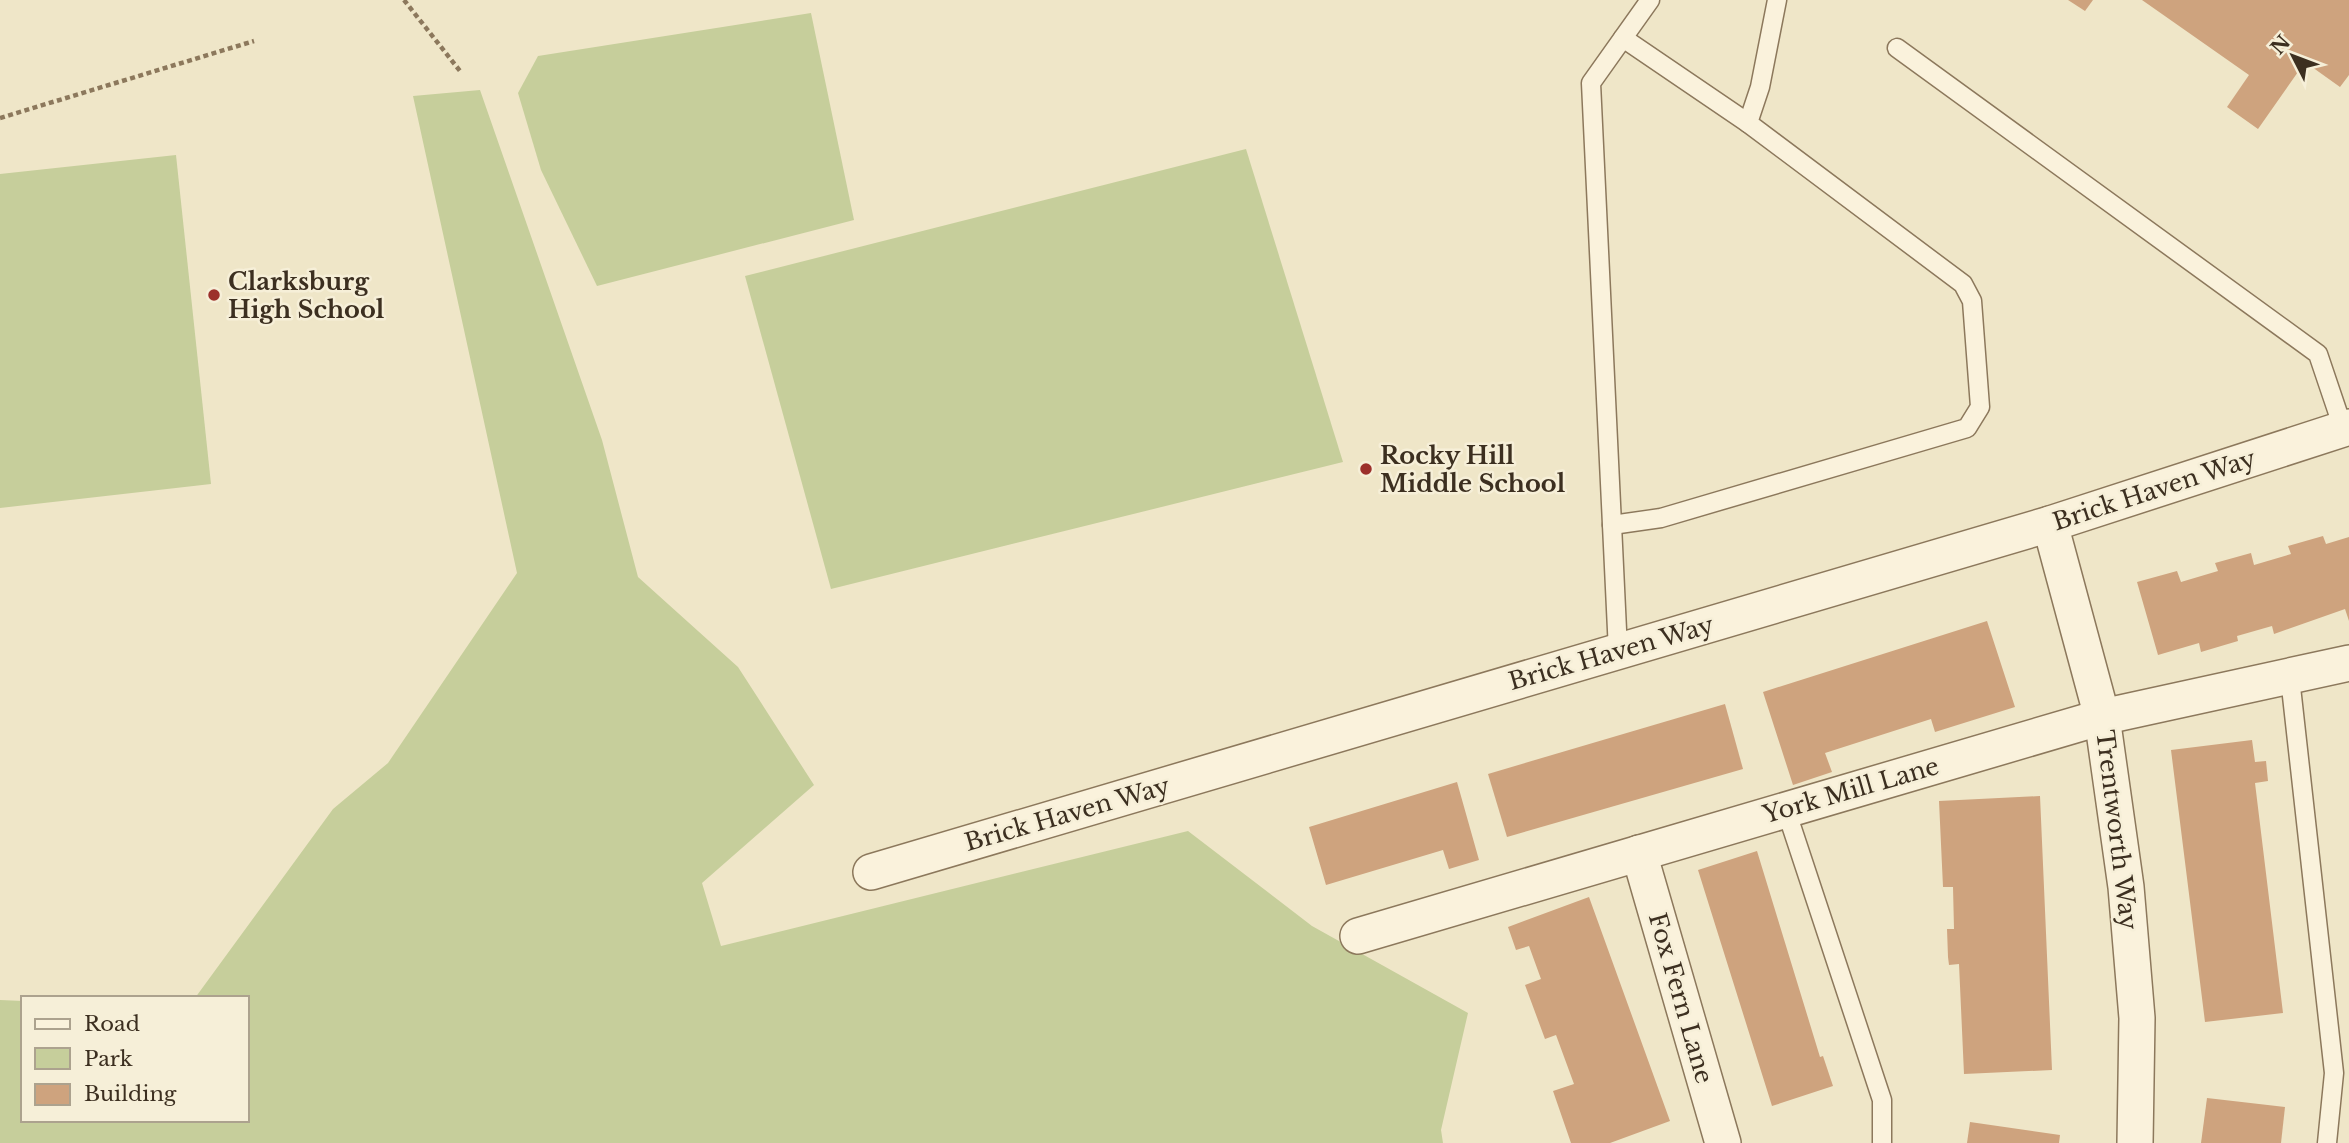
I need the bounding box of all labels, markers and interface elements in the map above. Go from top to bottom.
north arrow [2258,21,2328,91]
text: N [2266,31,2295,59]
place label: Clarksburg High School [228,267,385,324]
marker: Clarksburg High School [206,287,222,303]
place label: Rocky Hill Middle School [1380,441,1566,498]
street label: Brick Haven Way [2049,443,2260,537]
marker: Rocky Hill Middle School [1358,461,1374,477]
street label: Brick Haven Way [1505,610,1717,696]
street label: Trentworth Way [2090,728,2144,932]
street label: York Mill Lane [1759,751,1942,829]
street label: Brick Haven Way [961,771,1173,857]
street label: Fox Fern Lane [1643,909,1719,1087]
legend [21,996,248,1122]
text: Road [84,1011,140,1037]
text: Park [84,1046,133,1072]
text: Building [84,1081,177,1107]

